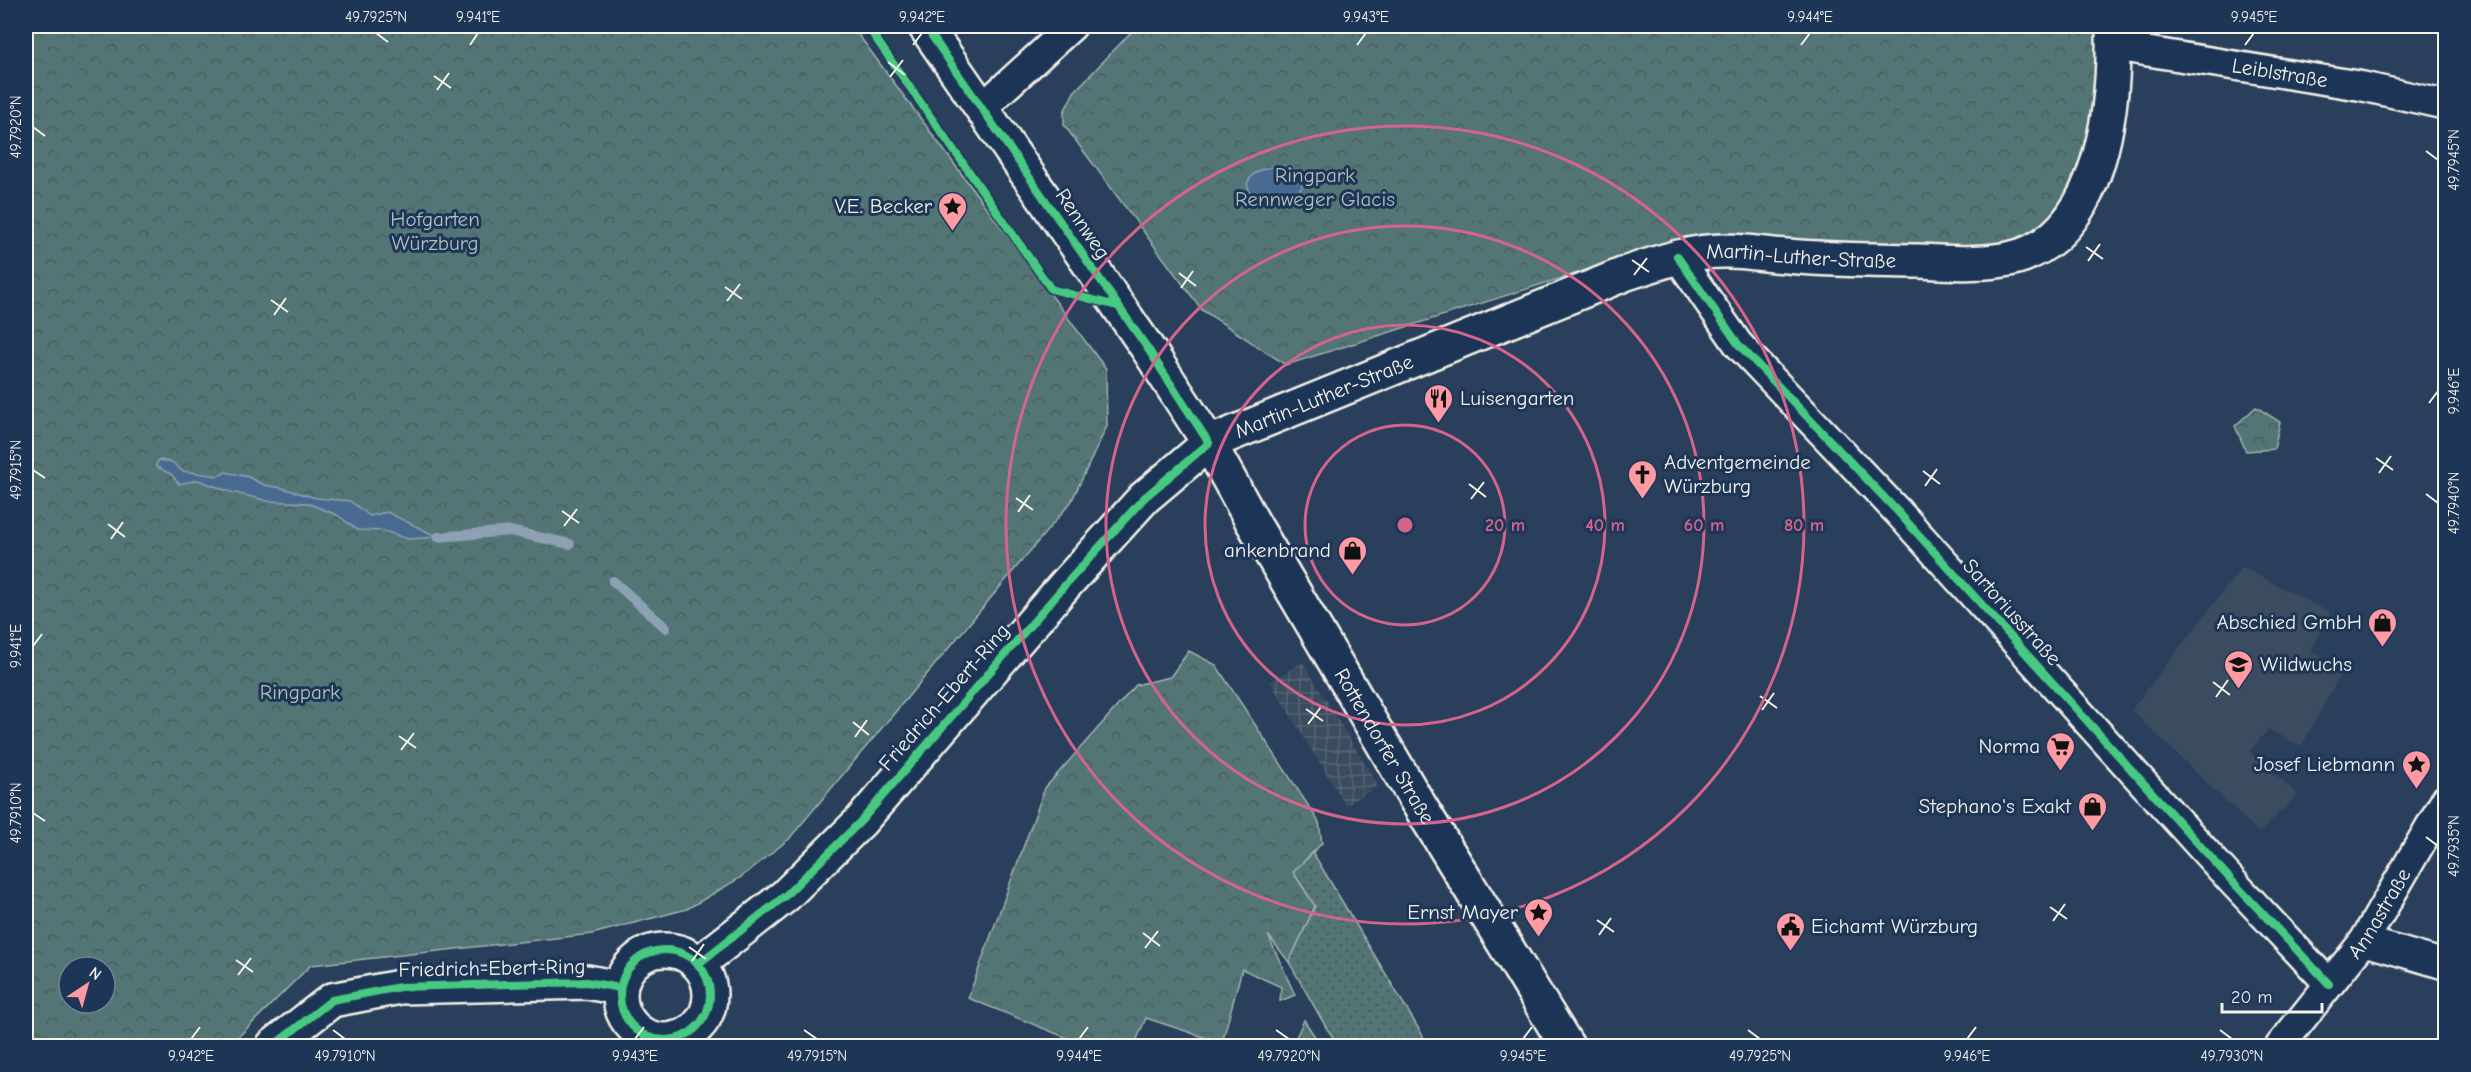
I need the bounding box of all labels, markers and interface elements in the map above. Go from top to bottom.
text: 49.7925°N [345,8,407,26]
text: 9.941°E [456,8,500,26]
text: 9.942°E [899,8,945,26]
text: 9.943°E [1343,8,1389,26]
text: 9.944°E [1787,8,1833,26]
text: 9.945°E [2231,8,2277,26]
street label: Leiblstraße [2230,53,2329,92]
text: 49.7920°N [7,95,25,159]
text: 49.7945°N [2445,129,2463,191]
park label: Ringpark Rennweger Glacis [1235,163,1395,211]
street label: Rennweg [1051,184,1115,264]
place icon: V.E. Becker [937,190,969,232]
place label: V.E. Becker [834,194,933,218]
park label: Hofgarten Würzburg [390,207,480,255]
street label: Martin-Luther-Straße [1705,239,1896,273]
street label: Martin-Luther-Straße [1231,349,1417,443]
text: 9.946°E [2445,368,2463,414]
restaurant icon: Luisengarten [1423,382,1455,424]
place label: Luisengarten [1460,386,1574,410]
text: 49.7915°N [7,440,25,500]
place label: Adventgemeinde Würzburg [1664,450,1811,498]
church icon: Adventgemeinde Würzburg [1627,458,1659,500]
text: 49.7940°N [2445,472,2463,534]
centre of rings [1395,515,1415,535]
text: 20 m [1485,515,1525,536]
text: 40 m [1585,515,1625,536]
text: 60 m [1684,515,1724,536]
text: 80 m [1784,515,1824,536]
shop icon: ankenbrand [1336,534,1368,576]
place label: ankenbrand [1224,538,1331,562]
street label: Sartoriusstraße [1958,554,2066,670]
shop icon: Abschied GmbH [2367,606,2399,648]
place label: Abschied GmbH [2216,610,2362,634]
street label: Friedrich-Ebert-Ring [874,619,1014,775]
text: 9.941°E [7,624,25,668]
school or university icon: Wildwuchs [2223,648,2255,690]
place label: Wildwuchs [2260,652,2352,676]
street label: Rottendorfer Straße [1329,664,1440,828]
park label: Ringpark [260,680,340,704]
supermarket icon: Norma [2045,730,2077,772]
place label: Norma [1979,734,2040,758]
place icon: Josef Liebmann [2400,748,2432,790]
place label: Josef Liebmann [2254,752,2395,776]
text: 49.7910°N [7,782,25,844]
shop icon: Stephano's Exakt [2076,790,2108,832]
place label: Stephano's Exakt [1918,794,2072,818]
text: 49.7935°N [2445,815,2463,877]
street label: Annastraße [2343,864,2416,963]
place icon: Ernst Mayer [1523,896,1555,938]
place label: Ernst Mayer [1407,900,1519,924]
public building icon: Eichamt Würzburg [1774,910,1806,952]
place label: Eichamt Würzburg [1811,914,1978,938]
street label: Friedrich-Ebert-Ring [398,954,586,982]
north arrow [57,955,117,1015]
text: N [86,963,105,984]
scale bar [2222,976,2322,1014]
text: 20 m [2231,987,2272,1008]
text: 9.942°E [168,1047,214,1065]
text: 49.7910°N [314,1047,376,1065]
text: 9.943°E [612,1047,658,1065]
text: 49.7915°N [787,1047,847,1065]
text: 9.944°E [1056,1047,1102,1065]
text: 49.7920°N [1257,1047,1321,1065]
text: 9.945°E [1500,1047,1546,1065]
text: 49.7925°N [1729,1047,1791,1065]
text: 9.946°E [1944,1047,1990,1065]
text: 49.7930°N [2201,1047,2263,1065]

